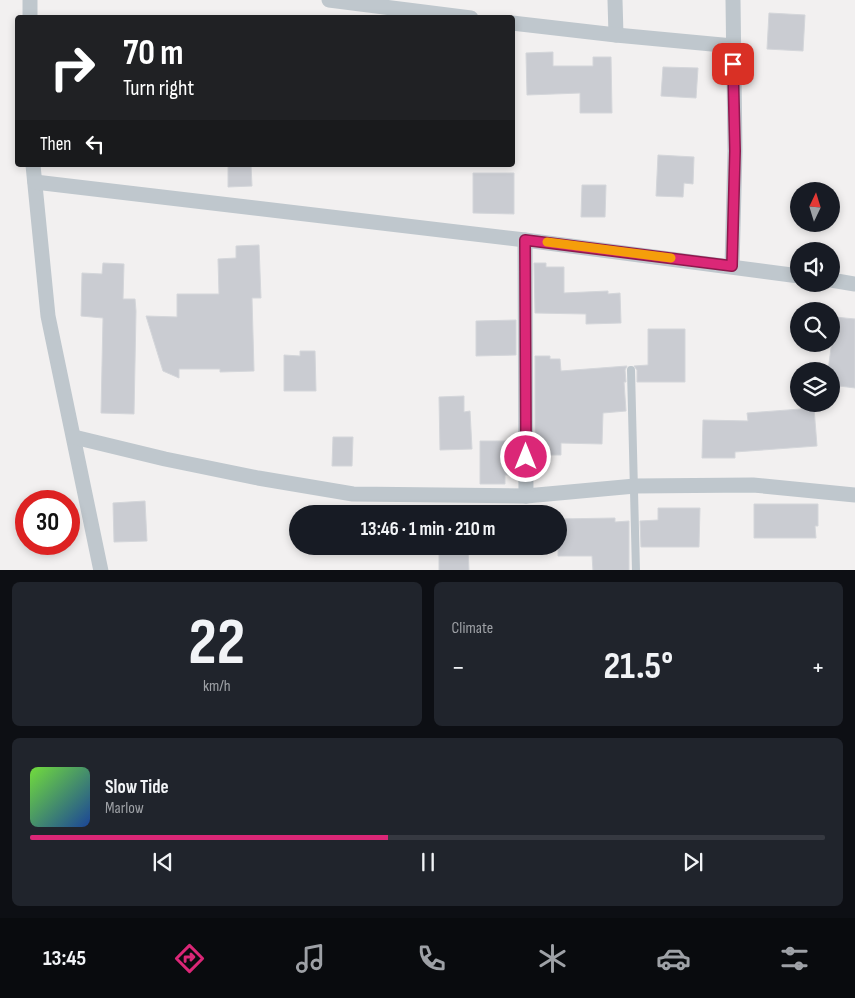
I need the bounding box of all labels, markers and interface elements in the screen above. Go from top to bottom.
text: 70 m [123,32,183,75]
icon: right [40,35,105,100]
pin [712,43,754,85]
icon: arrive [719,50,747,78]
text: Turn right [123,75,194,102]
icon: left [81,130,109,158]
text: Then [40,133,71,156]
north arrow [790,182,840,232]
map controls [790,182,840,412]
button: sound [790,242,840,292]
button: search [790,302,840,352]
button: layers [790,362,840,412]
position arrow [499,430,551,482]
speed limit sign: 30 [15,490,80,555]
text: 13:46 · 1 min · 210 m [361,518,495,541]
text: 22 [188,605,245,683]
text: Climate [452,619,493,638]
text: 21.5° [603,644,673,689]
text: − [452,651,465,684]
text: + [811,651,825,684]
text: km/h [203,677,231,696]
text: Slow Tide [105,776,169,799]
text: Marlow [105,799,144,818]
icon: previous [149,848,177,876]
icon: pause [414,848,442,876]
icon: next [679,848,707,876]
icon: directions [172,941,207,976]
icon: music [293,941,328,976]
icon: phone [414,941,449,976]
icon: climate [535,941,570,976]
icon: car [656,941,691,976]
icon: filters [777,941,812,976]
text: 13:45 [43,945,86,972]

